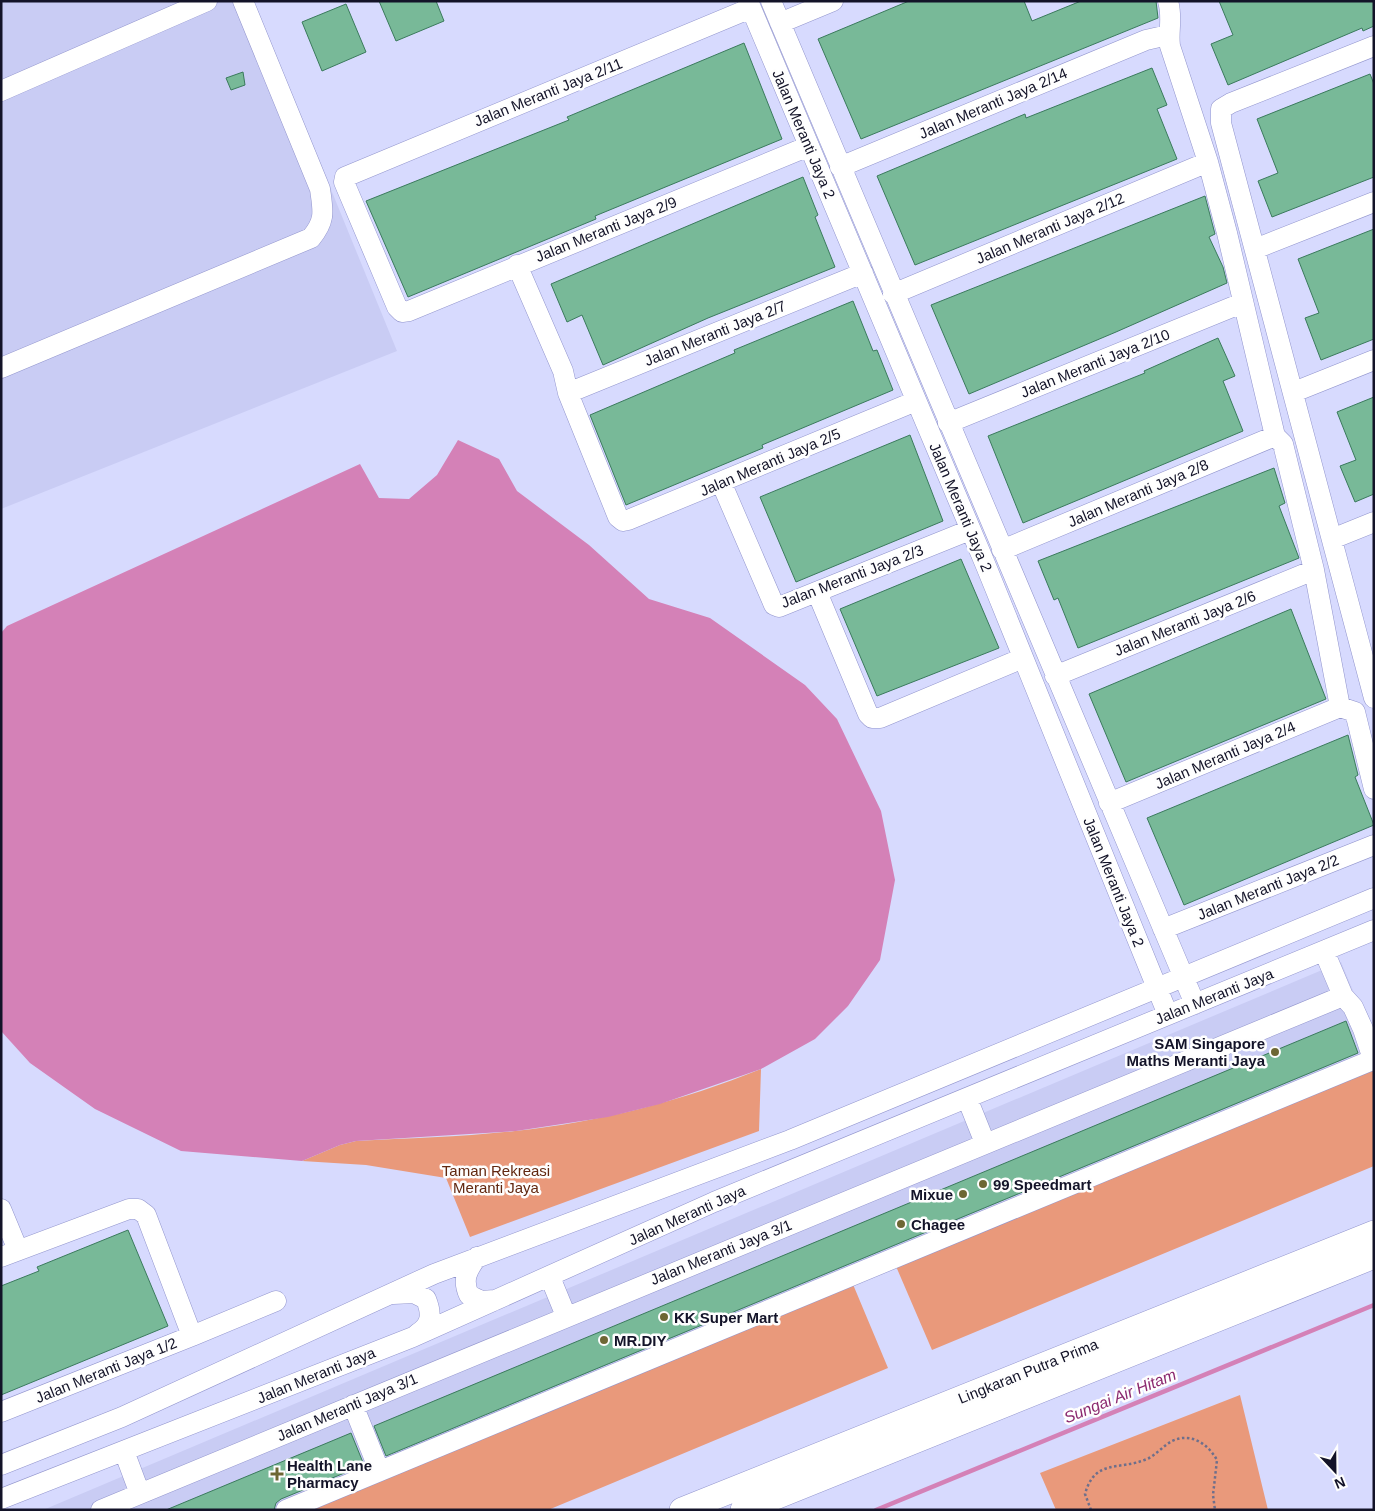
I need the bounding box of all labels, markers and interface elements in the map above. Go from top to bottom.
street label: Jalan Meranti Jaya 2/11 [471,54,625,130]
street label: Jalan Meranti Jaya 2/14 [916,64,1070,142]
street label: Jalan Meranti Jaya 2 [769,67,839,201]
street label: Jalan Meranti Jaya 2/12 [973,189,1127,267]
street label: Jalan Meranti Jaya 2/9 [533,193,679,265]
street label: Jalan Meranti Jaya 2/7 [642,297,788,369]
street label: Jalan Meranti Jaya 2/10 [1018,325,1172,401]
street label: Jalan Meranti Jaya 2/5 [697,425,843,499]
street label: Jalan Meranti Jaya 2 [926,440,996,574]
street label: Jalan Meranti Jaya 2/8 [1065,456,1211,530]
street label: Jalan Meranti Jaya 2/3 [779,541,925,611]
street label: Jalan Meranti Jaya 2/6 [1112,587,1258,659]
street label: Jalan Meranti Jaya 2/4 [1152,718,1298,792]
street label: Jalan Meranti Jaya 2 [1080,815,1148,949]
street label: Jalan Meranti Jaya 2/2 [1195,851,1341,923]
street label: Jalan Meranti Jaya [1152,964,1276,1027]
place label: SAM Singapore Maths Meranti Jaya [1127,1035,1266,1069]
marker: SAM Singapore Maths Meranti Jaya [1269,1046,1281,1058]
park label: Taman Rekreasi Meranti Jaya [442,1162,550,1196]
place label: 99 Speedmart [993,1176,1091,1193]
marker: 99 Speedmart [977,1178,989,1190]
street label: Jalan Meranti Jaya [626,1181,749,1248]
place label: Mixue [910,1186,953,1203]
marker: Mixue [957,1188,969,1200]
street label: Jalan Meranti Jaya 3/1 [648,1216,794,1288]
place label: Chagee [911,1216,965,1233]
marker: Chagee [895,1218,907,1230]
place label: KK Super Mart [674,1309,778,1326]
marker: KK Super Mart [658,1311,670,1323]
place label: MR.DIY [614,1332,667,1349]
street label: Jalan Meranti Jaya 1/2 [33,1334,179,1406]
marker: MR.DIY [598,1334,610,1346]
street label: Lingkaran Putra Prima [956,1335,1101,1407]
street label: Jalan Meranti Jaya [254,1343,378,1406]
water label: Sungai Air Hitam [1061,1366,1179,1426]
street label: Jalan Meranti Jaya 3/1 [274,1370,420,1444]
north arrow [1310,1446,1360,1496]
place label: Health Lane Pharmacy [287,1457,372,1491]
marker: Health Lane Pharmacy [271,1468,283,1480]
text: N [1332,1474,1348,1492]

